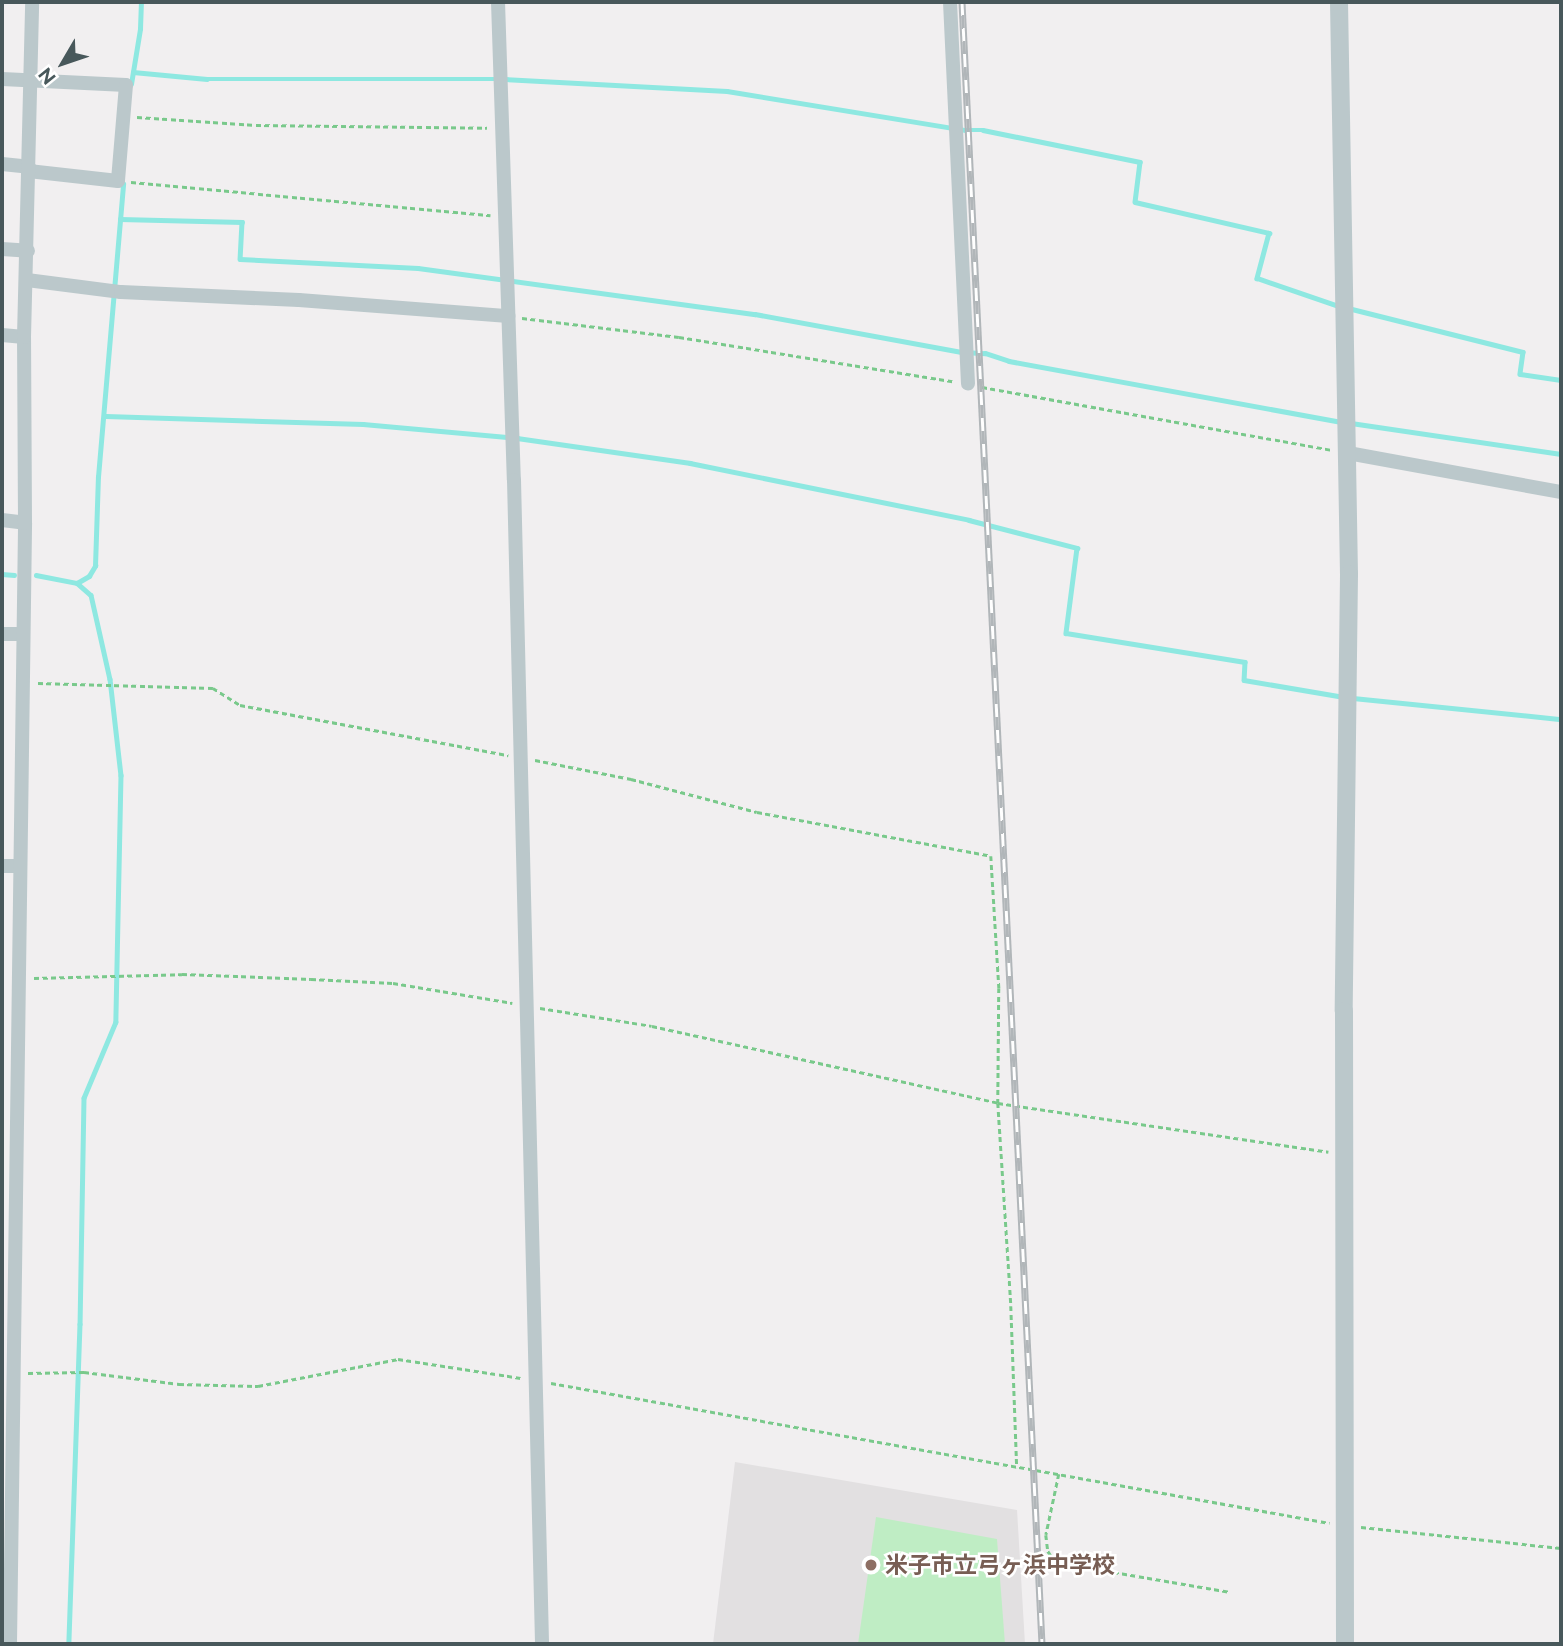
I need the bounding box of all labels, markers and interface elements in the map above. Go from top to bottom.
north arrow [28,28,98,98]
text: N [34,64,60,89]
place label: 米子市立弓ヶ浜中学校 [885,1551,1115,1579]
marker: 米子市立弓ヶ浜中学校 [863,1557,879,1573]

